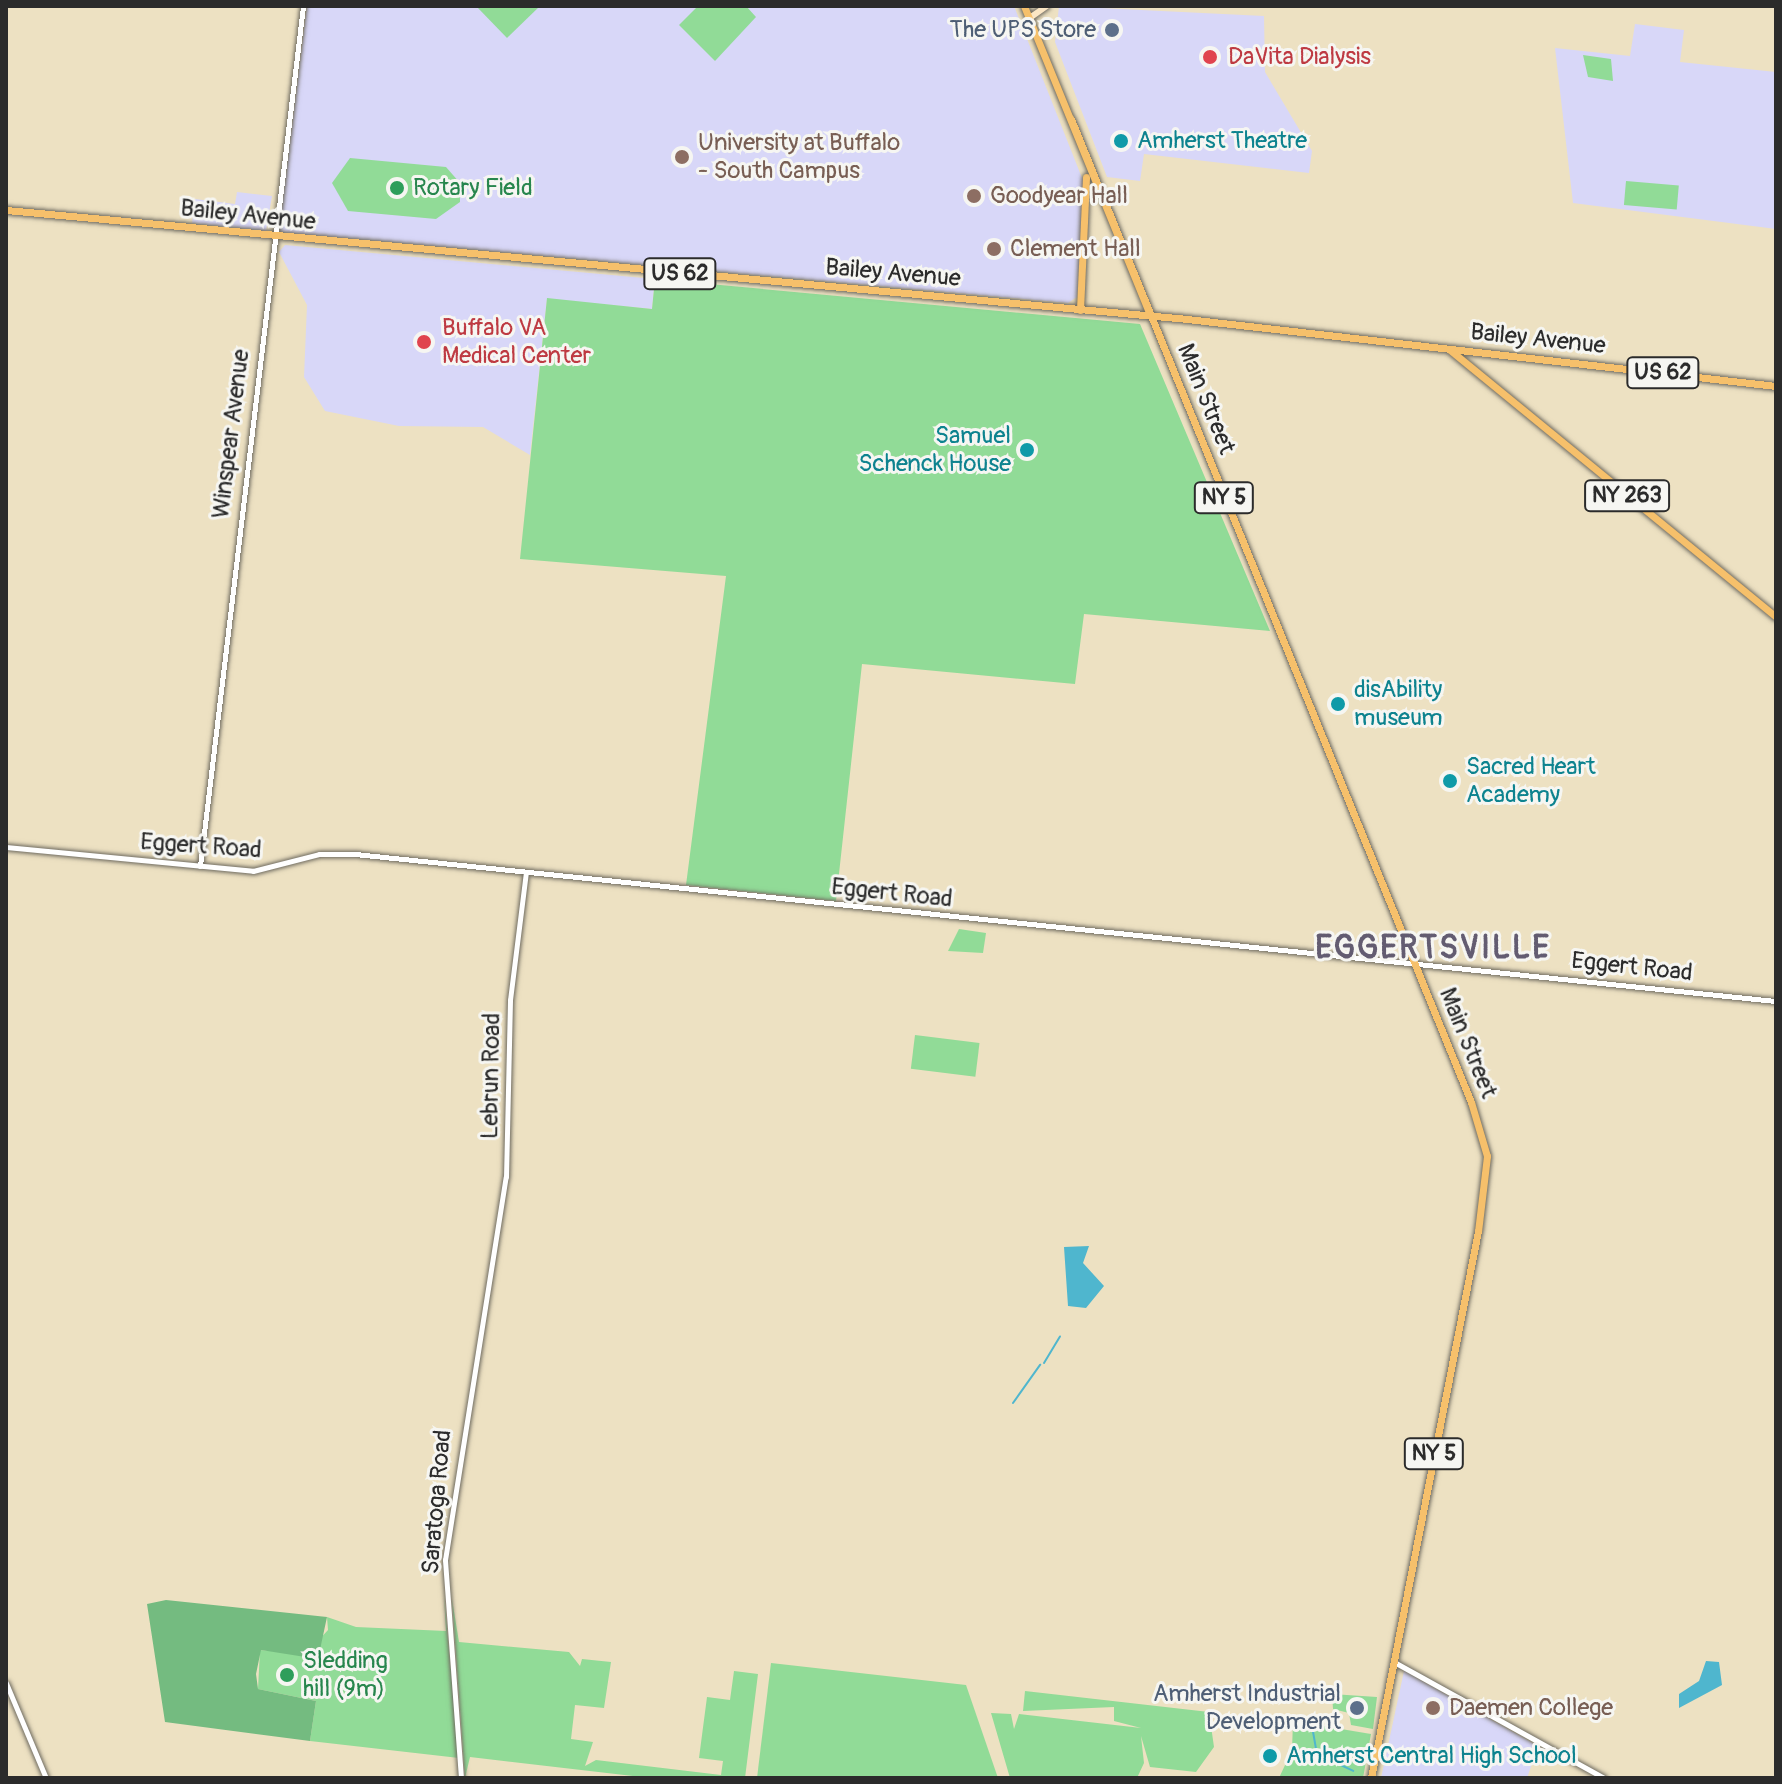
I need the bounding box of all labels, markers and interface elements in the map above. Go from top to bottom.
place label: The UPS Store [950,16,1096,44]
marker: The UPS Store [1103,21,1121,39]
place label: DaVita Dialysis [1228,43,1371,71]
marker: DaVita Dialysis [1199,46,1221,68]
place label: Amherst Theatre [1137,127,1307,155]
place label: University at Buffalo - South Campus [698,129,900,185]
marker: Amherst Theatre [1112,132,1130,150]
marker: University at Buffalo - South Campus [673,148,691,166]
place label: Rotary Field [413,174,533,202]
marker: Rotary Field [388,179,406,197]
place label: Goodyear Hall [990,182,1128,210]
marker: Goodyear Hall [965,187,983,205]
street label: Bailey Avenue [179,194,317,236]
place label: Clement Hall [1010,235,1141,263]
marker: Clement Hall [985,240,1003,258]
street label: Bailey Avenue [824,253,962,293]
road number: US 62 [642,256,718,292]
place label: Buffalo VA Medical Center [442,314,591,370]
street label: Bailey Avenue [1469,318,1607,360]
marker: Buffalo VA Medical Center [413,331,435,353]
street label: Main Street [1171,340,1241,458]
street label: Winspear Avenue [206,348,256,520]
road number: US 62 [1625,355,1701,391]
place label: Samuel Schenck House [859,422,1011,478]
marker: Samuel Schenck House [1018,441,1036,459]
road number: NY 263 [1583,478,1671,514]
road number: NY 5 [1192,480,1256,516]
place label: disAbility museum [1354,676,1443,732]
marker: disAbility museum [1329,695,1347,713]
place label: Sacred Heart Academy [1466,753,1596,809]
marker: Sacred Heart Academy [1441,772,1459,790]
street label: Eggert Road [139,827,263,865]
street label: Eggert Road [830,872,954,914]
district label: EGGERTSVILLE [1315,929,1551,967]
street label: Eggert Road [1570,946,1694,988]
street label: Main Street [1433,984,1503,1102]
street label: Lebrun Road [476,1013,506,1139]
street label: Saratoga Road [416,1429,458,1575]
road number: NY 5 [1402,1436,1466,1472]
place label: Sledding hill (9m) [303,1647,388,1703]
marker: Sledding hill (9m) [278,1666,296,1684]
place label: Amherst Industrial Development [1153,1680,1341,1736]
place label: Daemen College [1449,1694,1613,1722]
marker: Amherst Industrial Development [1348,1699,1366,1717]
marker: Daemen College [1424,1699,1442,1717]
place label: Amherst Central High School [1286,1742,1577,1770]
marker: Amherst Central High School [1261,1747,1279,1765]

